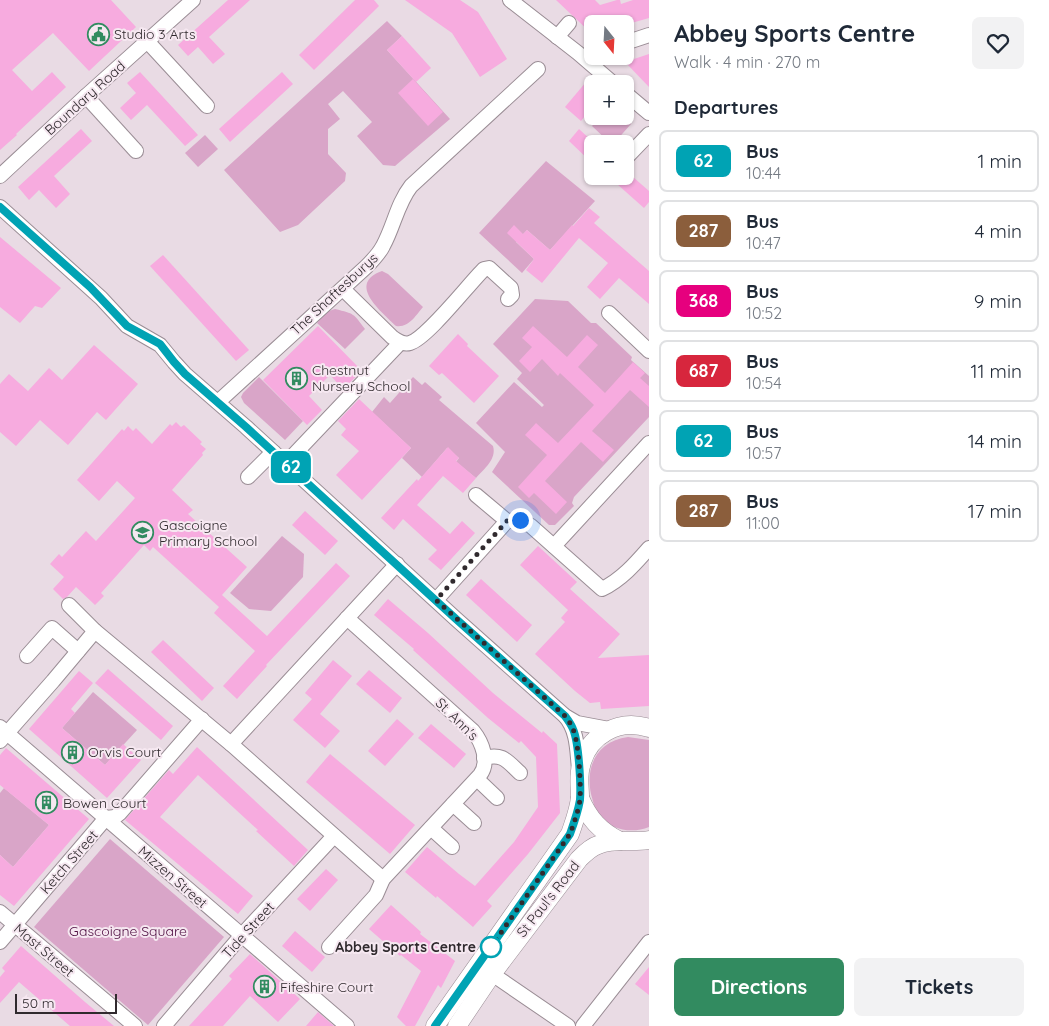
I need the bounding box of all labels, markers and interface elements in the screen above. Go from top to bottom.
north arrow [584,15,634,65]
map controls [584,15,634,185]
button: heart [972,17,1024,69]
text: Abbey Sports Centre [674,18,915,48]
public building icon: Studio 3 Arts [86,22,110,46]
place label: Studio 3 Arts [114,25,196,43]
text: Walk · 4 min · 270 m [674,52,820,72]
street label: Boundary Road [41,57,129,139]
button: + [584,75,634,125]
text: Departures [674,95,778,119]
button: − [584,135,634,185]
text: Bus [746,139,779,163]
text: 62 [693,149,714,172]
text: 1 min [977,149,1022,173]
text: 10:44 [746,163,781,183]
text: Bus [746,209,779,233]
text: 287 [689,219,719,242]
text: 4 min [974,219,1022,243]
text: 10:47 [746,233,781,253]
street label: The Shaftesburys [287,249,381,339]
text: Bus [746,279,779,303]
text: 368 [689,289,718,312]
text: 9 min [974,289,1022,313]
text: 10:52 [746,303,782,323]
text: Bus [746,349,779,373]
text: 687 [689,359,718,382]
text: 11 min [970,359,1022,383]
place label: Chestnut Nursery School [312,361,410,395]
building icon: Chestnut Nursery School [284,366,308,390]
text: 10:54 [746,373,782,393]
text: Bus [746,419,779,443]
text: 62 [693,429,714,452]
text: 14 min [968,429,1022,453]
text: 10:57 [746,443,781,463]
line badge: 62 [268,451,314,483]
text: 62 [281,455,301,478]
text: Bus [746,489,779,513]
text: 287 [689,499,719,522]
text: 17 min [968,499,1022,523]
your location [508,508,533,533]
text: 11:00 [746,513,780,533]
place label: Gascoigne Primary School [159,516,257,550]
school or university icon: Gascoigne Primary School [131,521,155,545]
street label: St. Ann's [432,694,482,744]
building icon: Orvis Court [60,740,84,764]
place label: Orvis Court [88,743,162,761]
building icon: Bowen Court [35,791,59,815]
place label: Bowen Court [63,794,147,812]
street label: Ketch Street [36,826,102,898]
street label: Mizzen Street [135,842,212,912]
street label: St Paul's Road [513,857,583,941]
street label: Tide Street [218,898,278,962]
street label: Mast Street [10,919,78,981]
park label: Gascoigne Square [69,922,187,940]
marker: Abbey Sports Centre [480,936,502,958]
place label: Abbey Sports Centre [335,938,476,956]
button: Directions [674,958,844,1016]
button: Tickets [854,958,1024,1016]
building icon: Fifeshire Court [252,975,276,999]
place label: Fifeshire Court [280,978,374,996]
scale bar [15,991,118,1014]
text: 50 m [22,994,55,1012]

